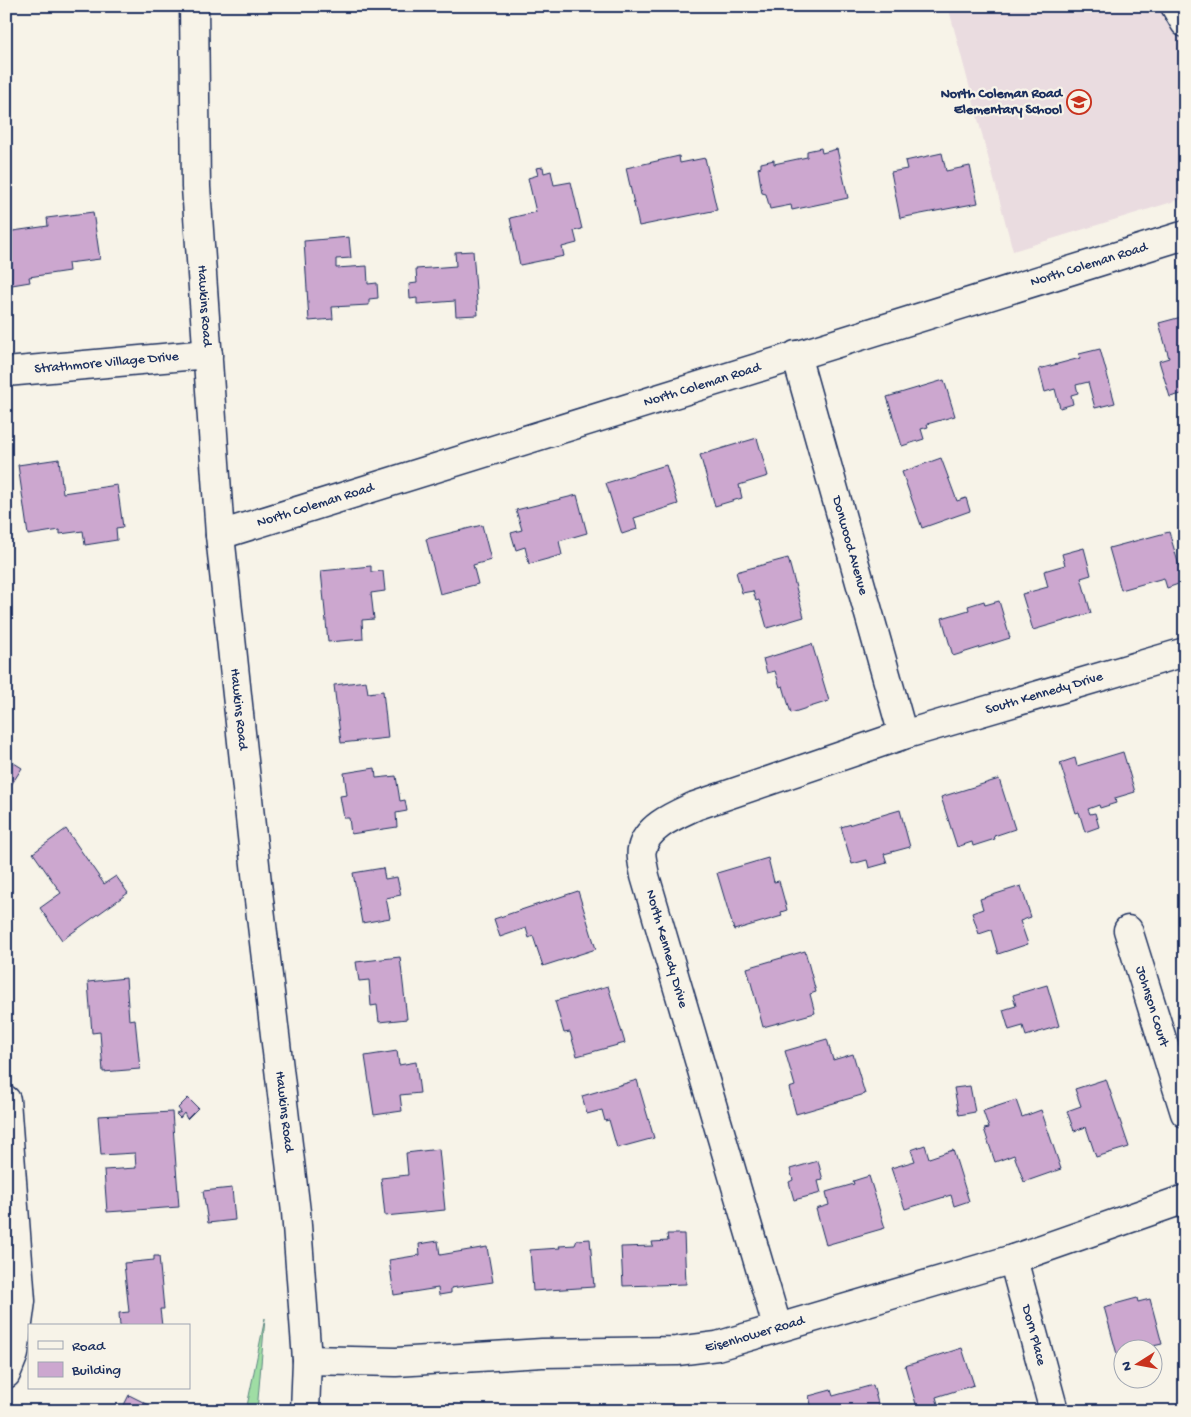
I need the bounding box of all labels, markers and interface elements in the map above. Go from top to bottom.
place label: North Coleman Road Elementary School [941,86,1064,119]
school or university icon: North Coleman Road Elementary School [1066,89,1092,115]
street label: North Coleman Road [1028,238,1151,291]
street label: Hawkins Road [193,264,216,349]
street label: Strathmore Village Drive [34,348,180,378]
street label: North Coleman Road [642,358,764,411]
street label: North Coleman Road [255,479,378,531]
street label: Donwood Avenue [827,493,872,598]
street label: Hawkins Road [226,668,251,752]
street label: South Kennedy Drive [984,668,1106,719]
street label: North Kennedy Drive [641,888,691,1011]
street label: Johnson Court [1131,964,1173,1050]
street label: Hawkins Road [271,1070,298,1155]
street label: Dorn Place [1017,1302,1050,1368]
street label: Eisenhower Road [704,1312,808,1356]
legend [28,1324,190,1390]
text: Road [72,1338,106,1356]
north arrow [1114,1340,1164,1390]
text: N [1118,1360,1137,1372]
text: Building [71,1362,121,1380]

